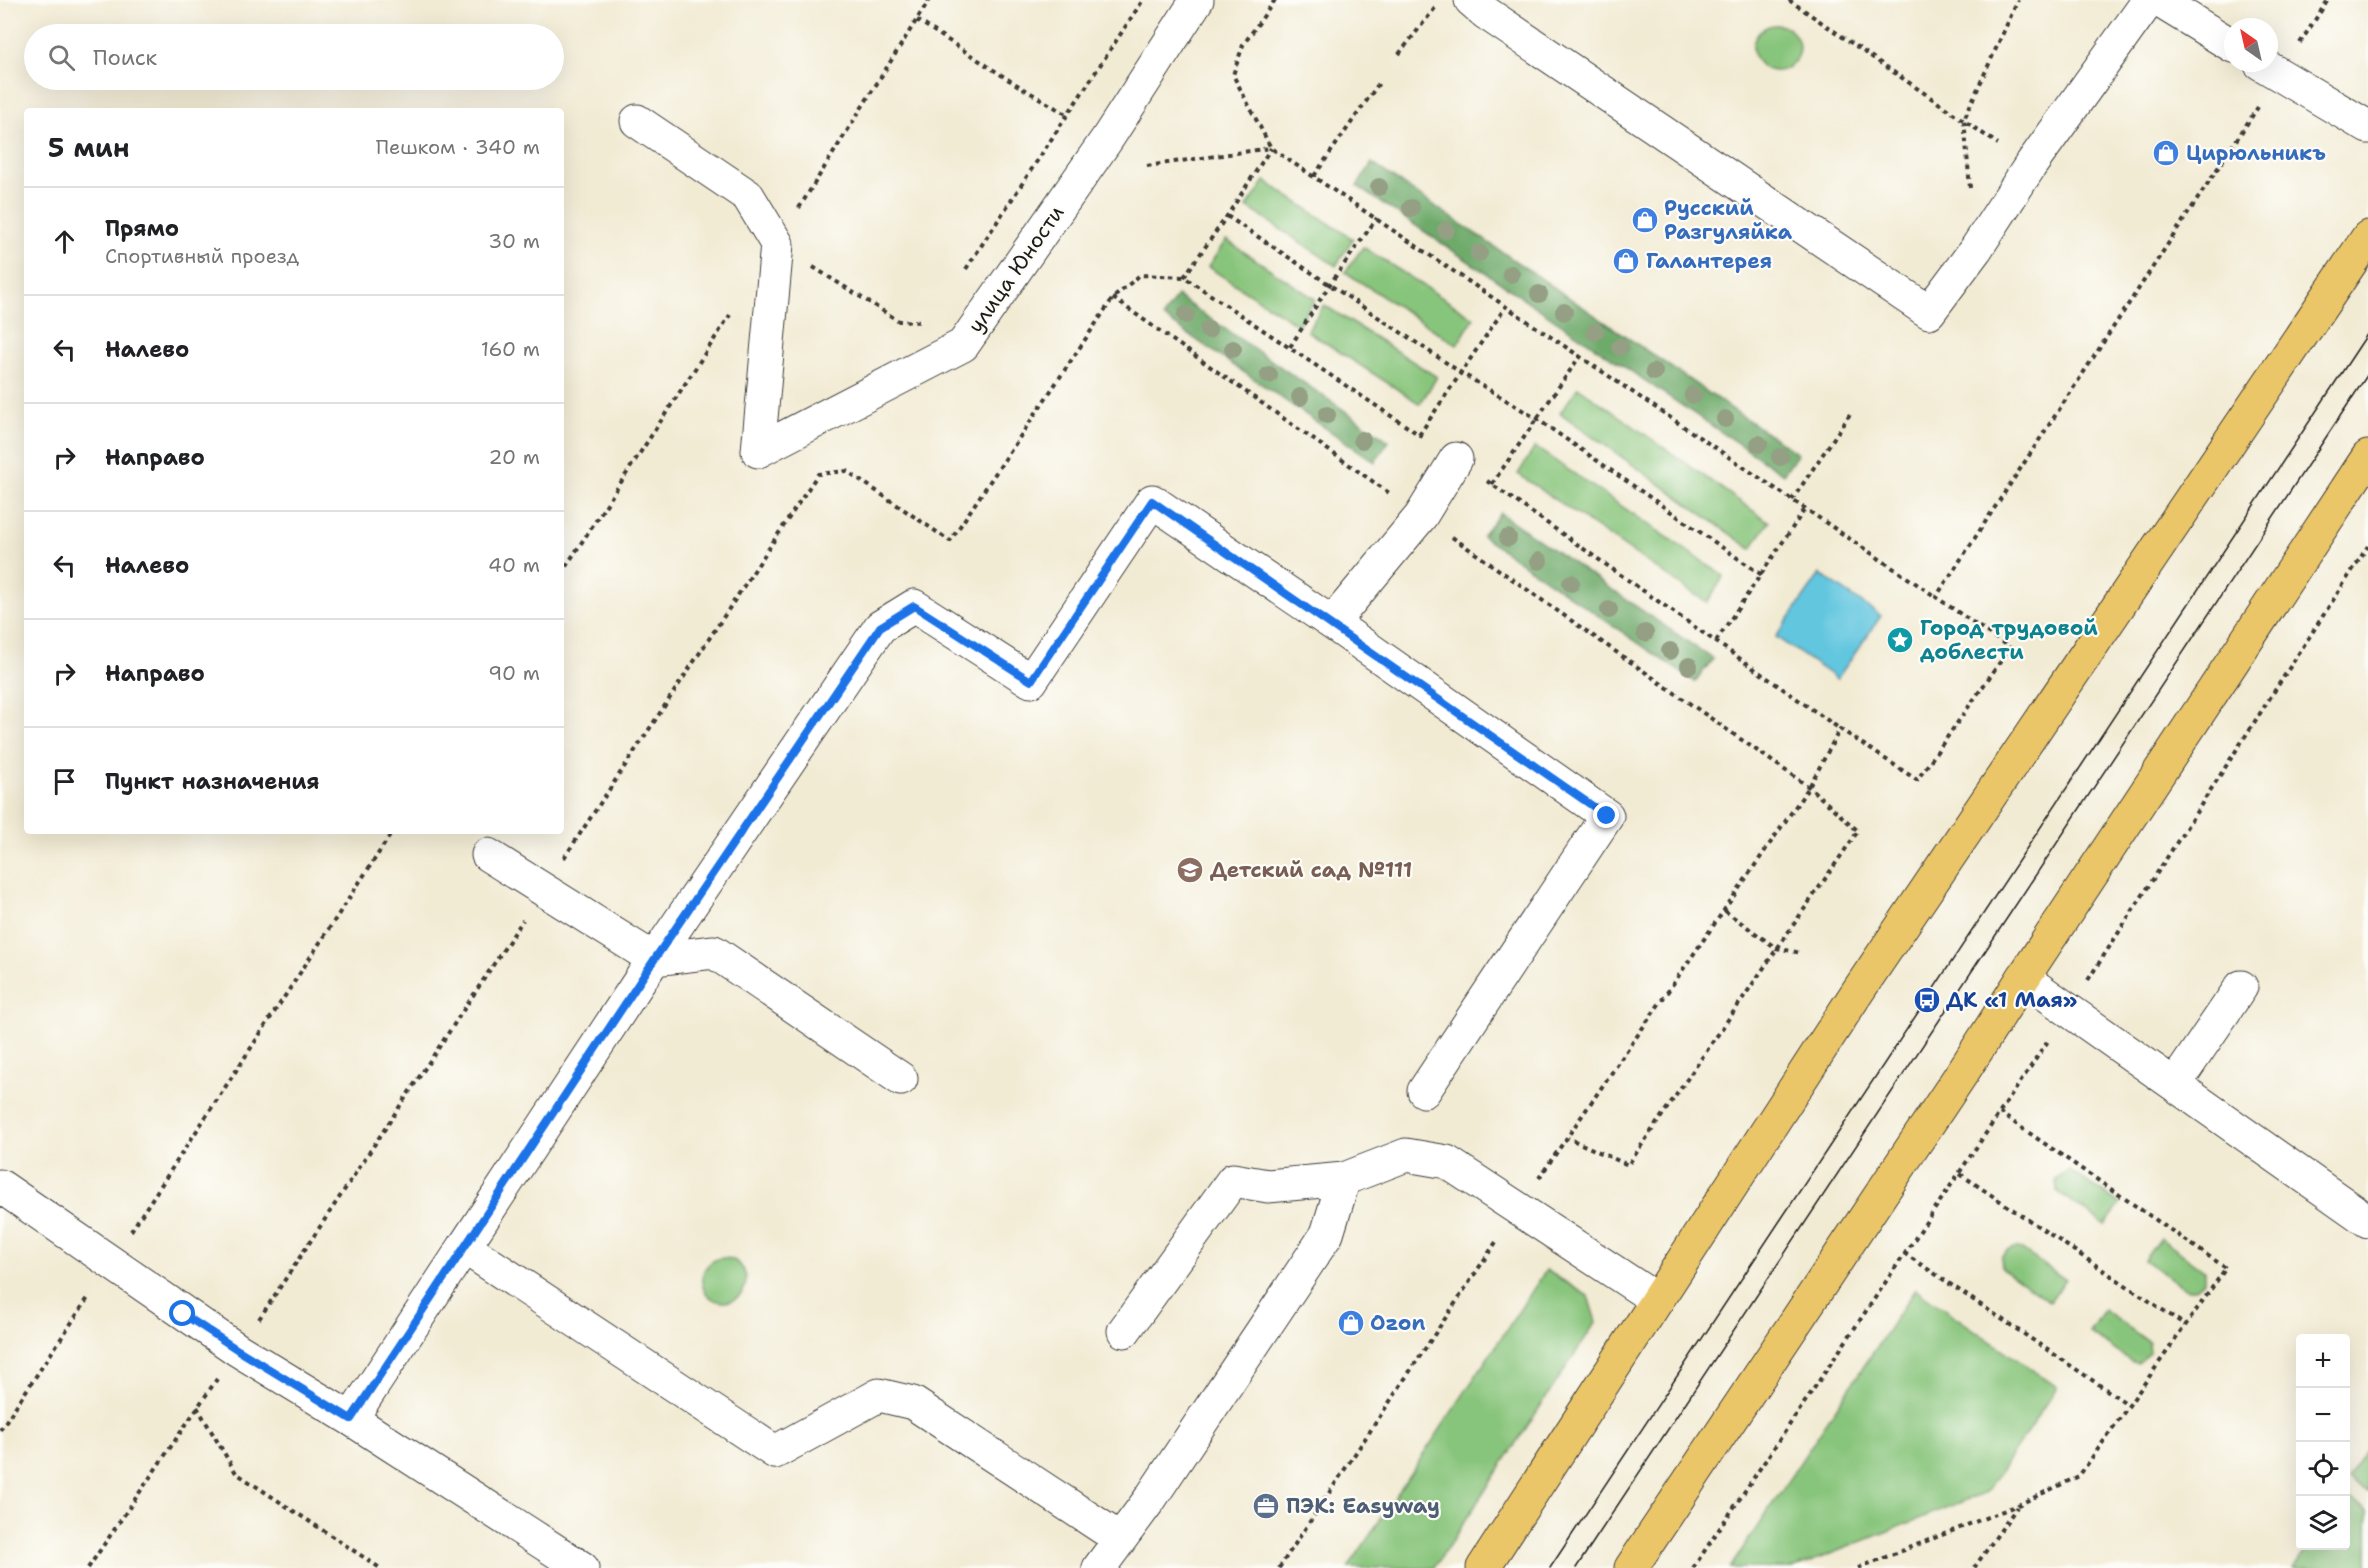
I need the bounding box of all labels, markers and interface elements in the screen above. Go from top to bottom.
north arrow [2224,18,2278,72]
search box [24,24,564,90]
icon: search [45,41,78,74]
text: Поиск [93,43,157,72]
text: 5 мин [48,130,129,165]
text: Пешком · 340 m [376,134,540,160]
shop icon: Цирюльникъ [2151,138,2181,168]
place label: Цирюльникъ [2186,139,2326,167]
place label: Русский Разгуляйка [1664,194,1793,246]
street label: улица Юности [962,199,1071,338]
shop icon: Русский Разгуляйка [1630,205,1660,235]
text: Прямо [105,214,179,243]
icon: ahead [48,225,81,258]
text: 30 m [488,228,540,254]
text: Спортивный проезд [105,243,299,269]
shop icon: Галантерея [1611,246,1641,276]
place label: Галантерея [1646,247,1772,275]
icon: left [48,333,81,366]
text: Налево [105,335,189,364]
text: 160 m [481,336,540,362]
icon: right [48,441,81,474]
text: Направо [105,443,205,472]
text: 20 m [489,444,540,470]
icon: left [48,549,81,582]
text: Налево [105,551,189,580]
text: 40 m [488,552,540,578]
place label: Город трудовой доблести [1920,614,2098,666]
place icon: Город трудовой доблести [1885,625,1915,655]
icon: right [48,657,81,690]
text: Направо [105,659,205,688]
text: 90 m [488,660,540,686]
icon: arrive [48,765,81,798]
text: Пункт назначения [105,767,319,796]
route end [1593,802,1619,828]
school or university icon: Детский сад №111 [1175,855,1205,885]
place label: Детский сад №111 [1210,856,1412,884]
bus stop icon: ДК «1 Мая» [1912,985,1942,1015]
place label: ДК «1 Мая» [1946,986,2077,1014]
route start [169,1300,195,1326]
shop icon: Ozon [1336,1308,1366,1338]
place label: Ozon [1370,1309,1425,1337]
map controls [2296,1334,2350,1550]
button: + [2296,1334,2350,1388]
button: − [2296,1388,2350,1442]
button: locate [2296,1442,2350,1496]
office icon: ПЭК: Easyway [1251,1491,1281,1521]
place label: ПЭК: Easyway [1286,1492,1440,1520]
button: layers [2296,1496,2350,1550]

